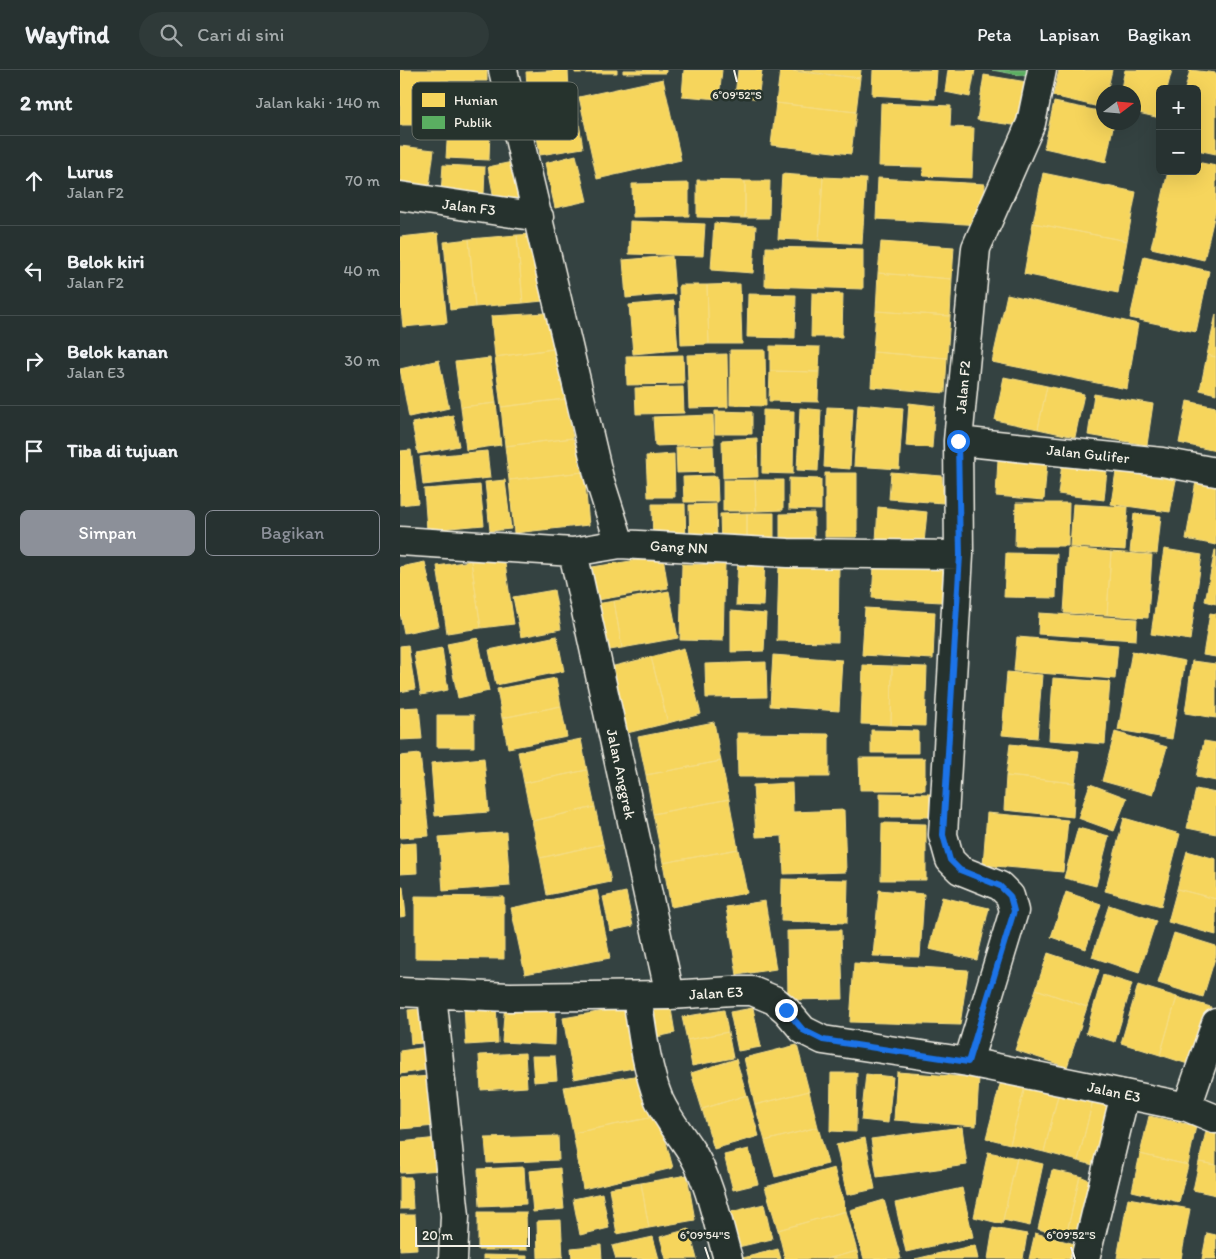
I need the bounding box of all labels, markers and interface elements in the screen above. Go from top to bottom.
search box [139,12,489,57]
text: Wayfind [25,20,109,49]
icon: search [157,21,185,49]
text: Cari di sini [197,23,284,46]
text: Peta [977,24,1011,46]
text: Lapisan [1039,24,1099,46]
text: Bagikan [1127,24,1191,46]
legend [412,82,578,140]
north arrow [1096,85,1141,130]
map controls [1156,85,1201,175]
button: + [1156,85,1201,130]
text: 6°09'52"S [712,88,762,102]
text: 2 mnt [20,90,73,115]
text: Hunian [454,92,498,109]
text: Jalan kaki · 140 m [256,93,380,112]
text: Publik [454,114,493,131]
button: − [1156,130,1201,175]
text: Lurus [67,160,113,183]
icon: ahead [20,167,48,195]
text: 70 m [345,171,380,190]
text: Jalan F2 [67,183,124,202]
street label: Jalan F3 [441,195,497,219]
text: Belok kiri [67,250,144,273]
icon: left [20,257,48,285]
text: 40 m [343,261,380,280]
text: Jalan F2 [67,273,124,292]
text: Belok kanan [67,340,168,363]
icon: right [20,347,48,375]
text: 30 m [344,351,380,370]
street label: Jalan F2 [952,359,974,414]
text: Jalan E3 [67,363,125,382]
route start [947,430,970,453]
icon: arrive [20,437,48,465]
text: Tiba di tujuan [67,439,178,462]
street label: Jalan Gulifer [1046,441,1131,467]
button: Simpan [20,510,195,556]
button: Bagikan [205,510,380,556]
street label: Gang NN [650,536,708,558]
street label: Jalan Anggrek [603,727,639,821]
street label: Jalan E3 [688,983,744,1003]
route end [775,999,798,1022]
street label: Jalan E3 [1086,1078,1142,1106]
scale bar [415,1224,530,1247]
text: 20 m [422,1227,453,1244]
text: 6°09'54"S [680,1228,730,1242]
text: 6°09'52"S [1046,1228,1096,1242]

